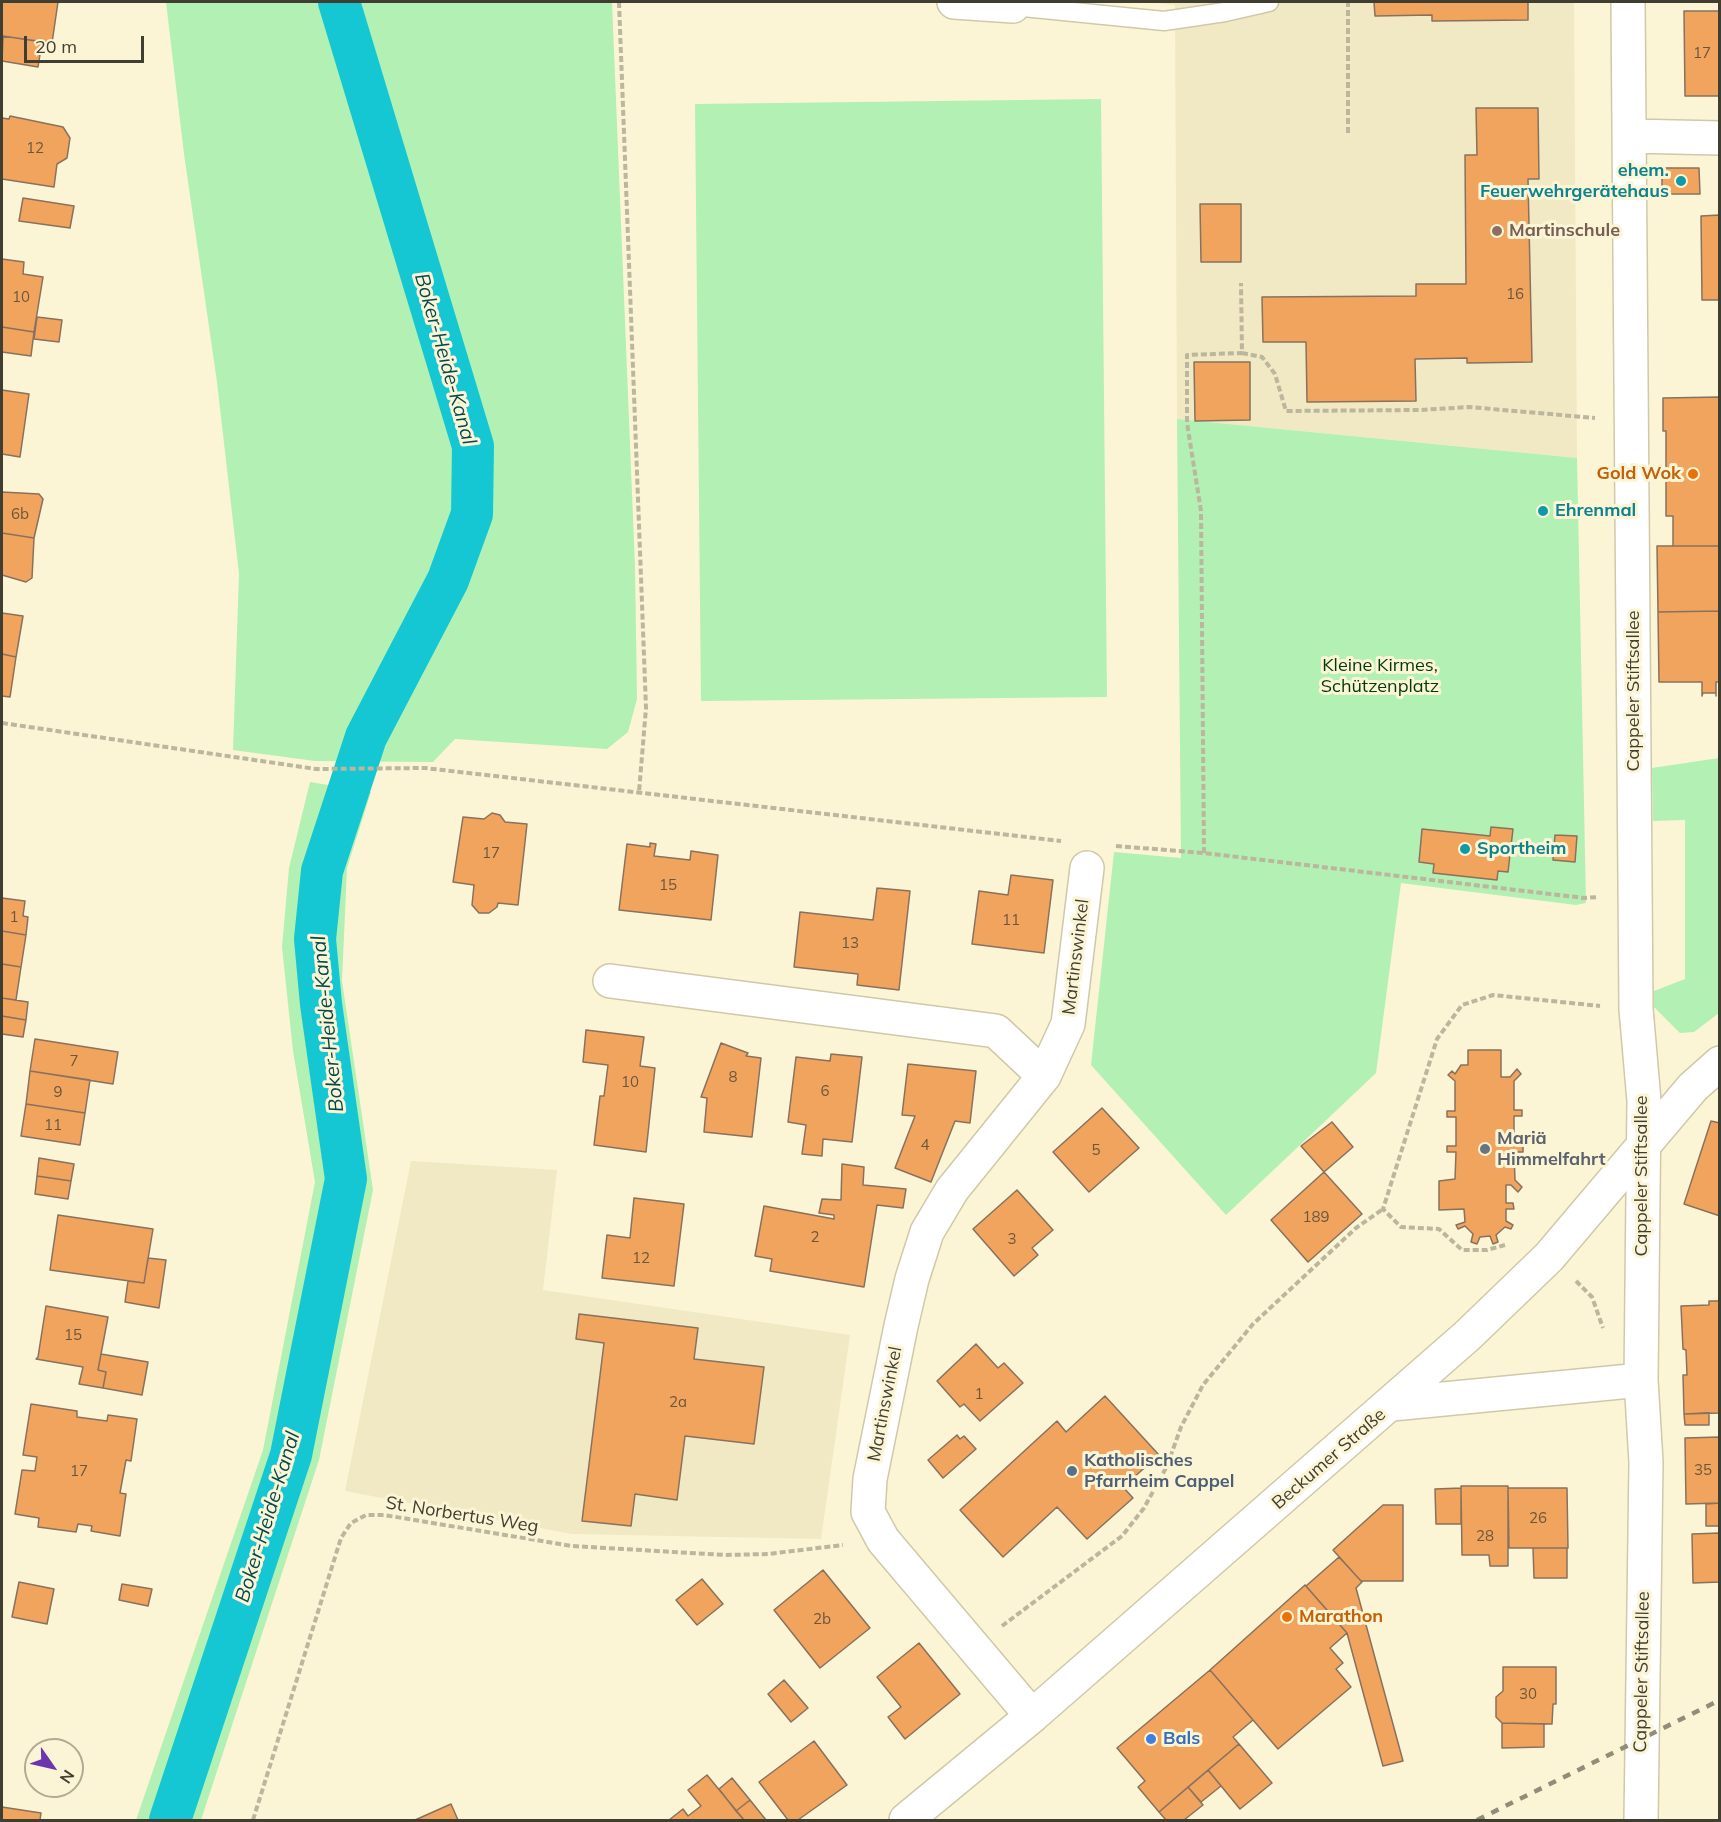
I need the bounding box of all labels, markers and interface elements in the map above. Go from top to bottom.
scale bar [27,24,147,62]
text: 20 m [35,35,77,58]
house number: 17 [1693,44,1711,62]
house number: 12 [26,139,44,157]
place label: ehem. Feuerwehrgerätehaus [1480,160,1669,202]
marker: ehem. Feuerwehrgerätehaus [1674,174,1688,188]
place label: Martinschule [1509,220,1620,242]
marker: Martinschule [1490,224,1504,238]
water label: Boker-Heide-Kanal [409,271,481,447]
house number: 16 [1506,285,1524,303]
house number: 10 [12,288,30,306]
place label: Gold Wok [1597,463,1681,485]
marker: Gold Wok [1686,467,1700,481]
place label: Ehrenmal [1555,500,1636,522]
marker: Ehrenmal [1536,504,1550,518]
house number: 6b [11,505,29,523]
street label: Cappeler Stiftsallee [1623,610,1645,772]
park label: Kleine Kirmes, Schützenplatz [1321,655,1439,698]
place label: Sportheim [1477,838,1566,860]
marker: Sportheim [1458,842,1472,856]
house number: 17 [482,844,500,862]
house number: 15 [659,876,677,894]
street label: Martinswinkel [1058,898,1094,1016]
house number: 1 [10,908,18,926]
house number: 11 [1002,911,1020,929]
house number: 13 [841,934,859,952]
water label: Boker-Heide-Kanal [307,935,349,1113]
house number: 7 [70,1052,78,1070]
house number: 8 [729,1068,737,1086]
house number: 10 [621,1073,639,1091]
house number: 6 [821,1082,829,1100]
house number: 9 [54,1083,62,1101]
street label: Cappeler Stiftsallee [1631,1095,1653,1257]
house number: 11 [44,1116,62,1134]
place label: Mariä Himmelfahrt [1497,1128,1606,1170]
house number: 4 [921,1136,929,1154]
house number: 5 [1092,1141,1100,1159]
marker: Mariä Himmelfahrt [1478,1142,1492,1156]
house number: 189 [1303,1208,1329,1226]
house number: 2 [811,1228,819,1246]
house number: 3 [1008,1230,1016,1248]
house number: 12 [632,1249,650,1267]
house number: 15 [64,1326,82,1344]
street label: Martinswinkel [863,1345,907,1463]
house number: 1 [975,1385,983,1403]
house number: 2a [669,1393,687,1411]
street label: Beckumer Straße [1268,1404,1390,1514]
water label: Boker-Heide-Kanal [231,1429,305,1605]
place label: Katholisches Pfarrheim Cappel [1084,1450,1234,1492]
house number: 35 [1694,1461,1712,1479]
house number: 17 [70,1462,88,1480]
marker: Katholisches Pfarrheim Cappel [1065,1464,1079,1478]
street label: St. Norbertus Weg [384,1492,540,1538]
house number: 26 [1529,1509,1547,1527]
house number: 28 [1476,1527,1494,1545]
street label: Cappeler Stiftsallee [1630,1591,1654,1753]
place label: Marathon [1299,1606,1383,1628]
house number: 2b [813,1610,831,1628]
marker: Marathon [1280,1610,1294,1624]
house number: 30 [1519,1685,1537,1703]
place label: Bals [1163,1728,1200,1750]
marker: Bals [1144,1732,1158,1746]
north arrow [24,1738,84,1798]
text: N [56,1766,79,1788]

